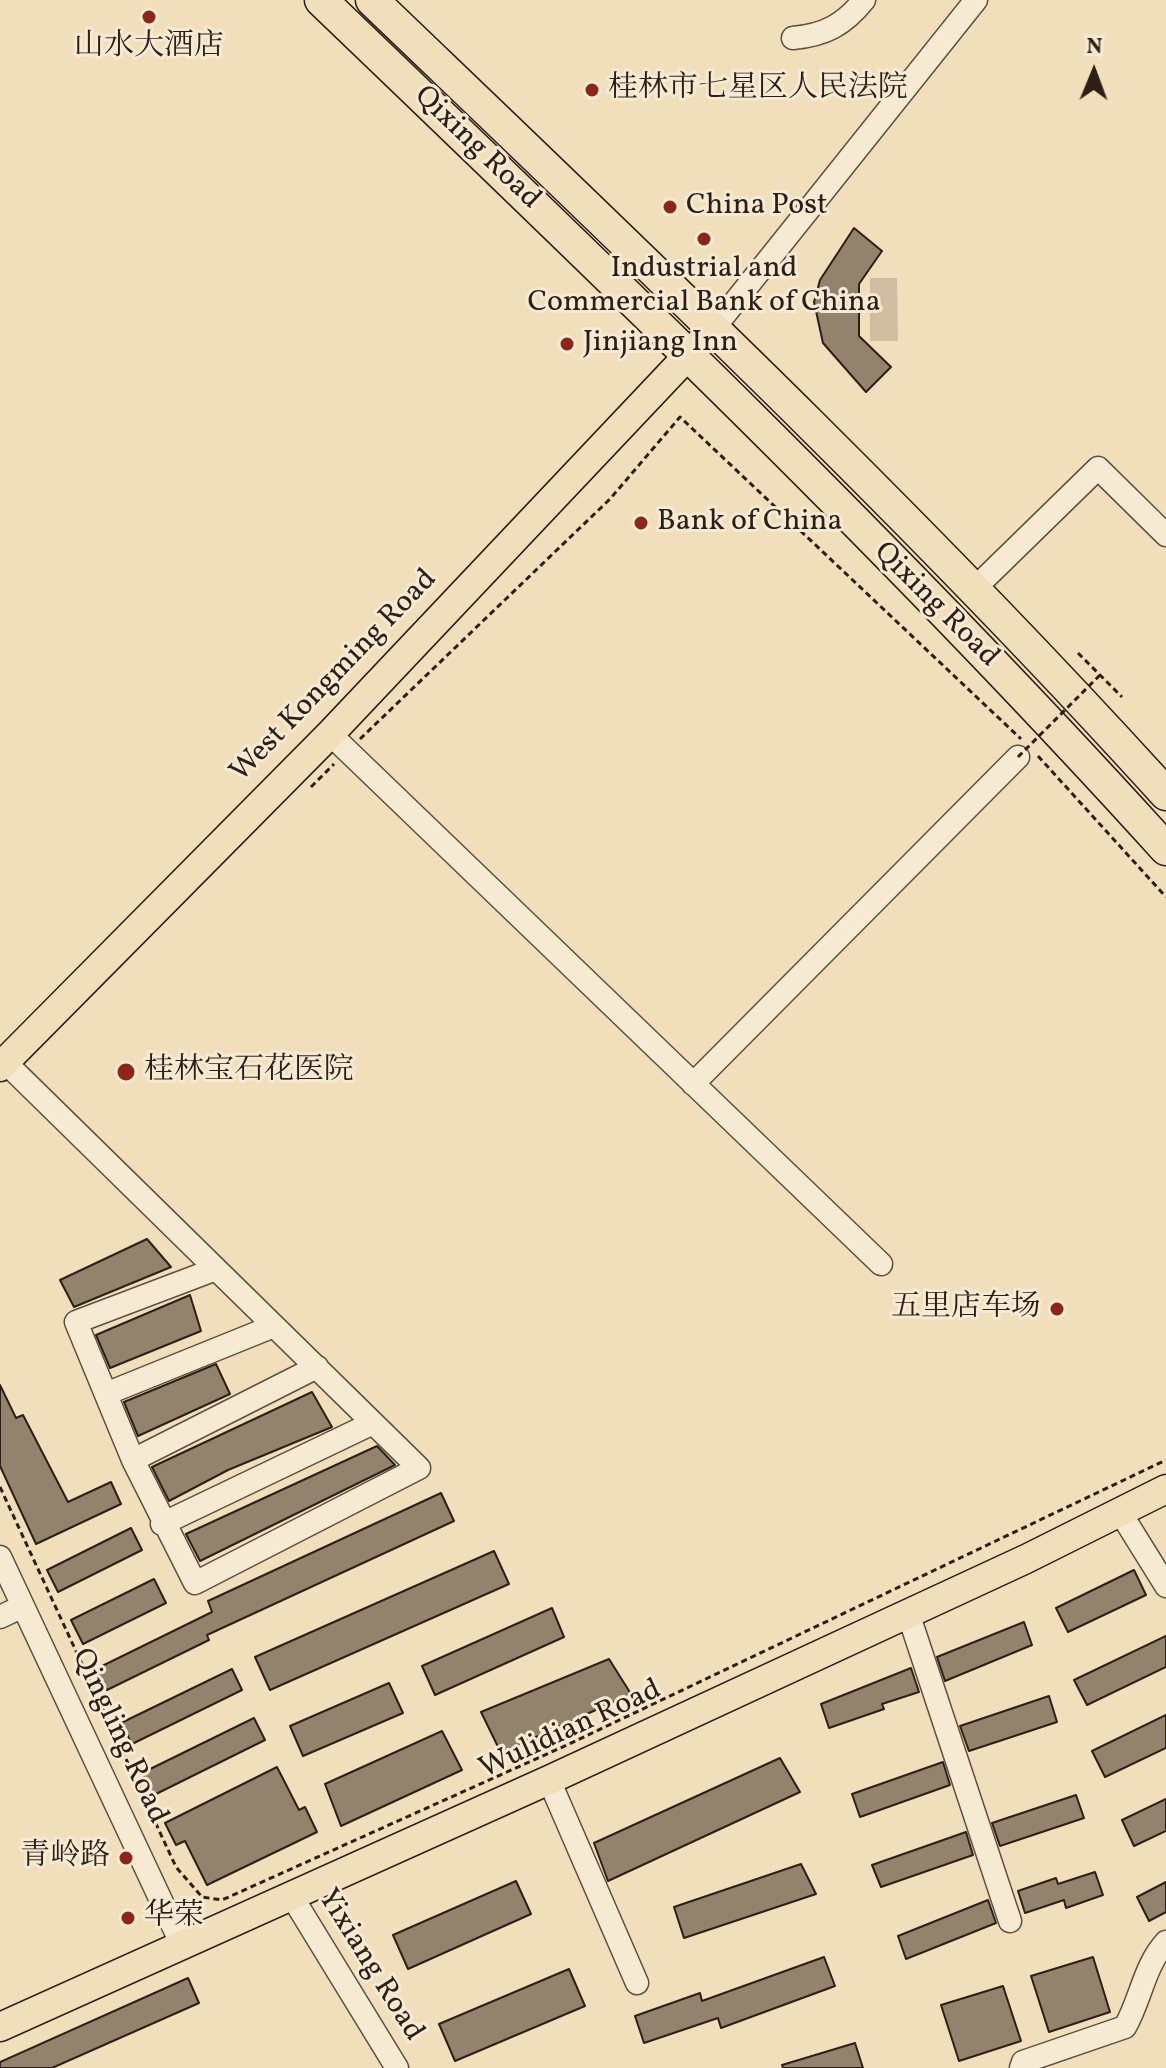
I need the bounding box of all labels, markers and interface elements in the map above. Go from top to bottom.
marker: 山水大酒店 [140,8,158,26]
place label: 山水大酒店 [74,30,224,66]
north arrow [1054,32,1134,112]
text: N [1086,32,1103,63]
place label: 桂林市七星区人民法院 [608,72,908,108]
street label: Qixing Road [405,80,547,218]
marker: 桂林市七星区人民法院 [583,81,601,99]
place label: China Post [686,189,828,225]
marker: China Post [661,198,679,216]
marker: Industrial and Commercial Bank of China [695,230,713,248]
place label: Industrial and Commercial Bank of China [527,252,881,322]
place label: Jinjiang Inn [583,326,738,362]
marker: Jinjiang Inn [558,335,576,353]
place label: Bank of China [657,505,842,541]
marker: Bank of China [632,514,650,532]
street label: Qixing Road [865,536,1005,676]
street label: West Kongming Road [224,563,446,791]
place label: 桂林宝石花医院 [144,1054,354,1090]
marker: 桂林宝石花医院 [115,1061,137,1083]
place label: 五里店车场 [891,1291,1041,1327]
marker: 五里店车场 [1048,1300,1066,1318]
street label: Qingling Road [62,1644,174,1830]
street label: Wulidian Road [474,1673,668,1789]
place label: 青岭路 [20,1840,110,1876]
marker: 青岭路 [117,1849,135,1867]
street label: Yixiang Road [308,1883,430,2049]
place label: 华荣 [144,1900,204,1936]
marker: 华荣 [119,1909,137,1927]

